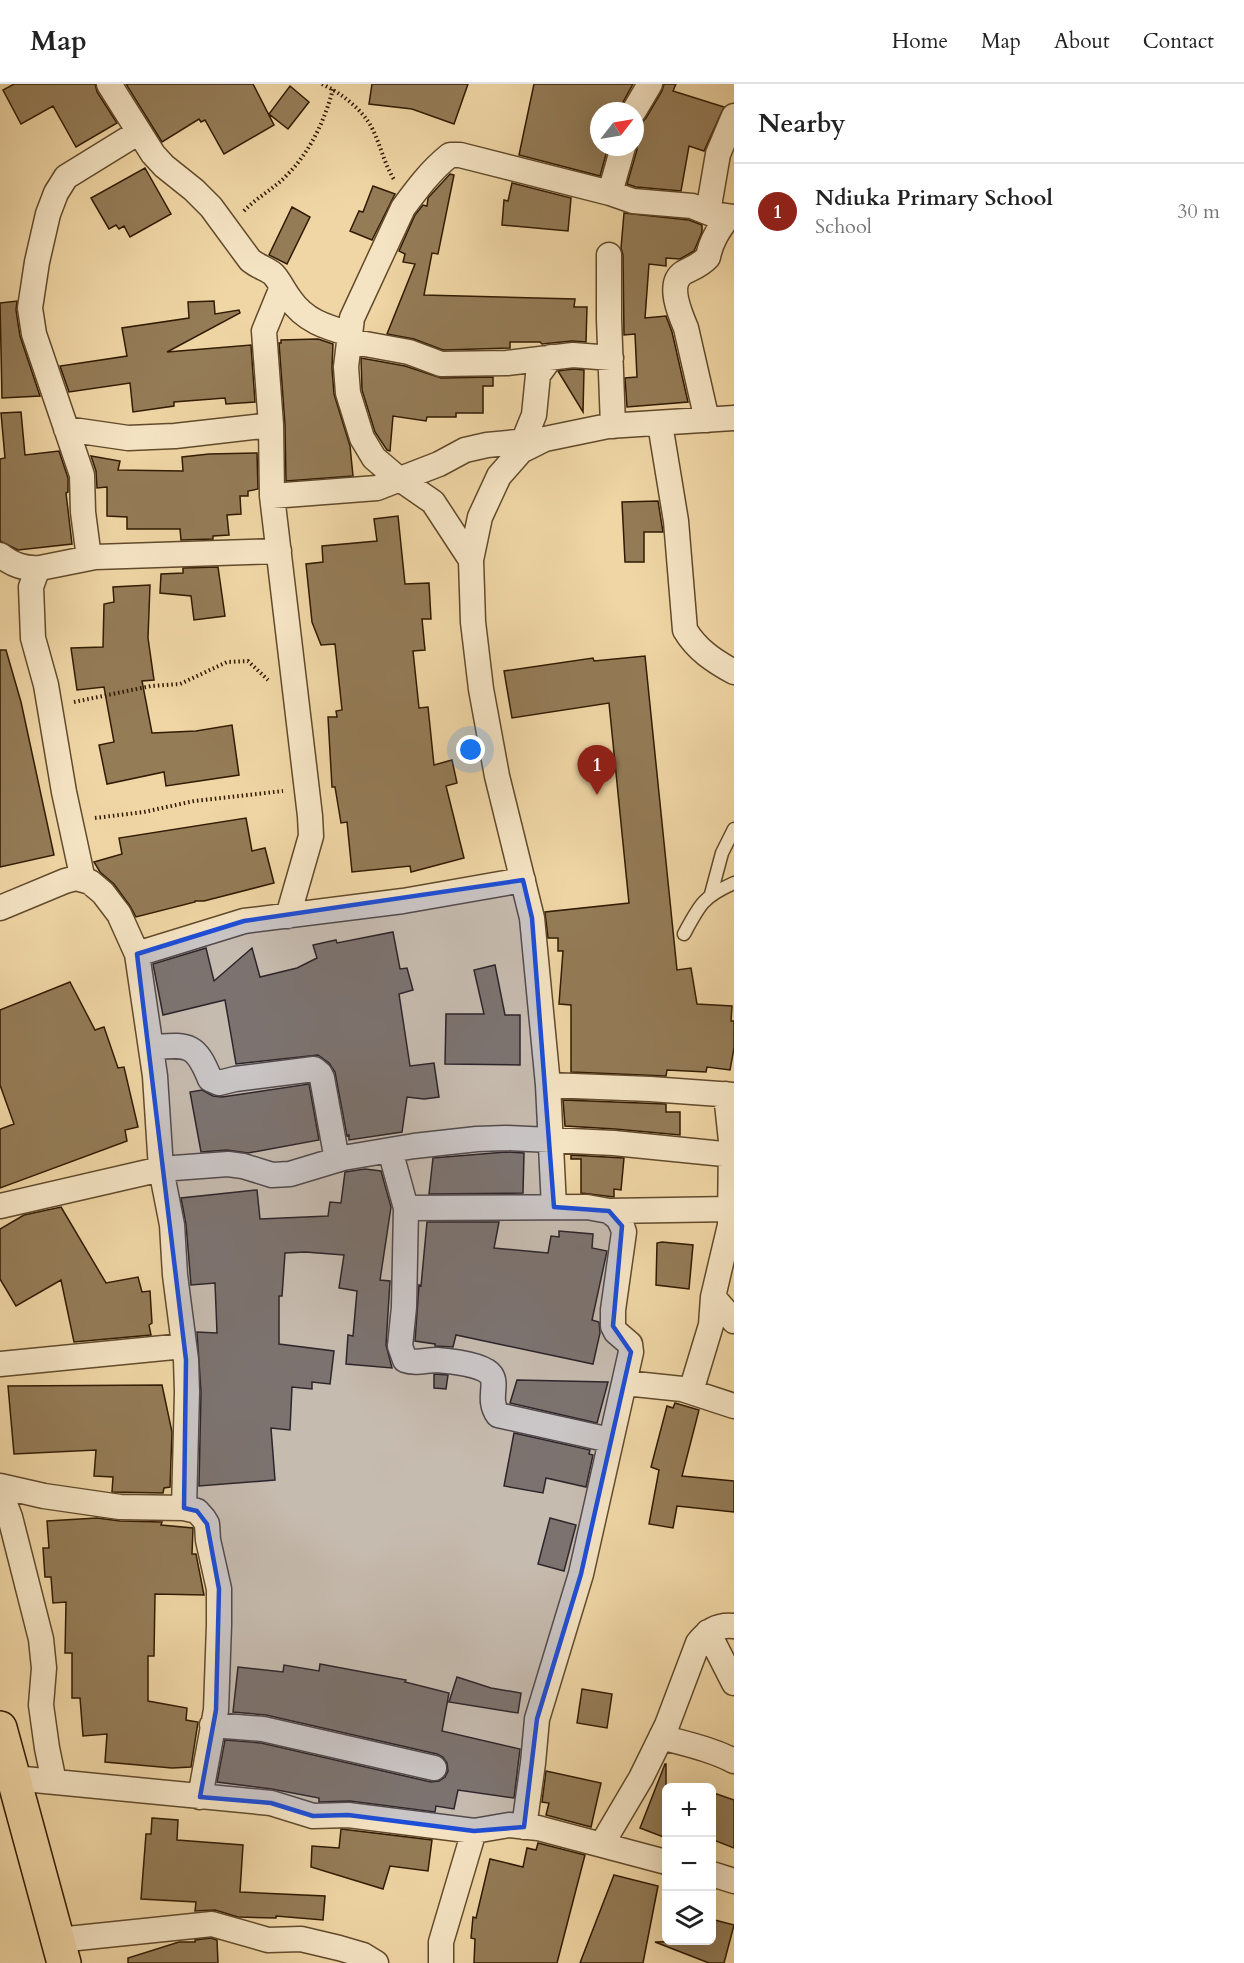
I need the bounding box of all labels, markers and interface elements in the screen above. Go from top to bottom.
text: Map [30,22,87,60]
text: Home [892,27,948,56]
text: Map [981,27,1021,56]
text: About [1054,27,1110,56]
text: Contact [1143,27,1214,56]
north arrow [590,102,644,156]
text: Nearby [758,106,846,141]
text: Ndiuka Primary School [815,183,1053,213]
text: 1 [772,198,783,225]
text: 30 m [1177,198,1220,225]
text: School [815,213,872,240]
your location [456,735,485,764]
pin: 1 [578,746,616,795]
map controls [662,1783,716,1945]
button: + [662,1783,716,1837]
button: − [662,1837,716,1891]
button: layers [662,1891,716,1945]

